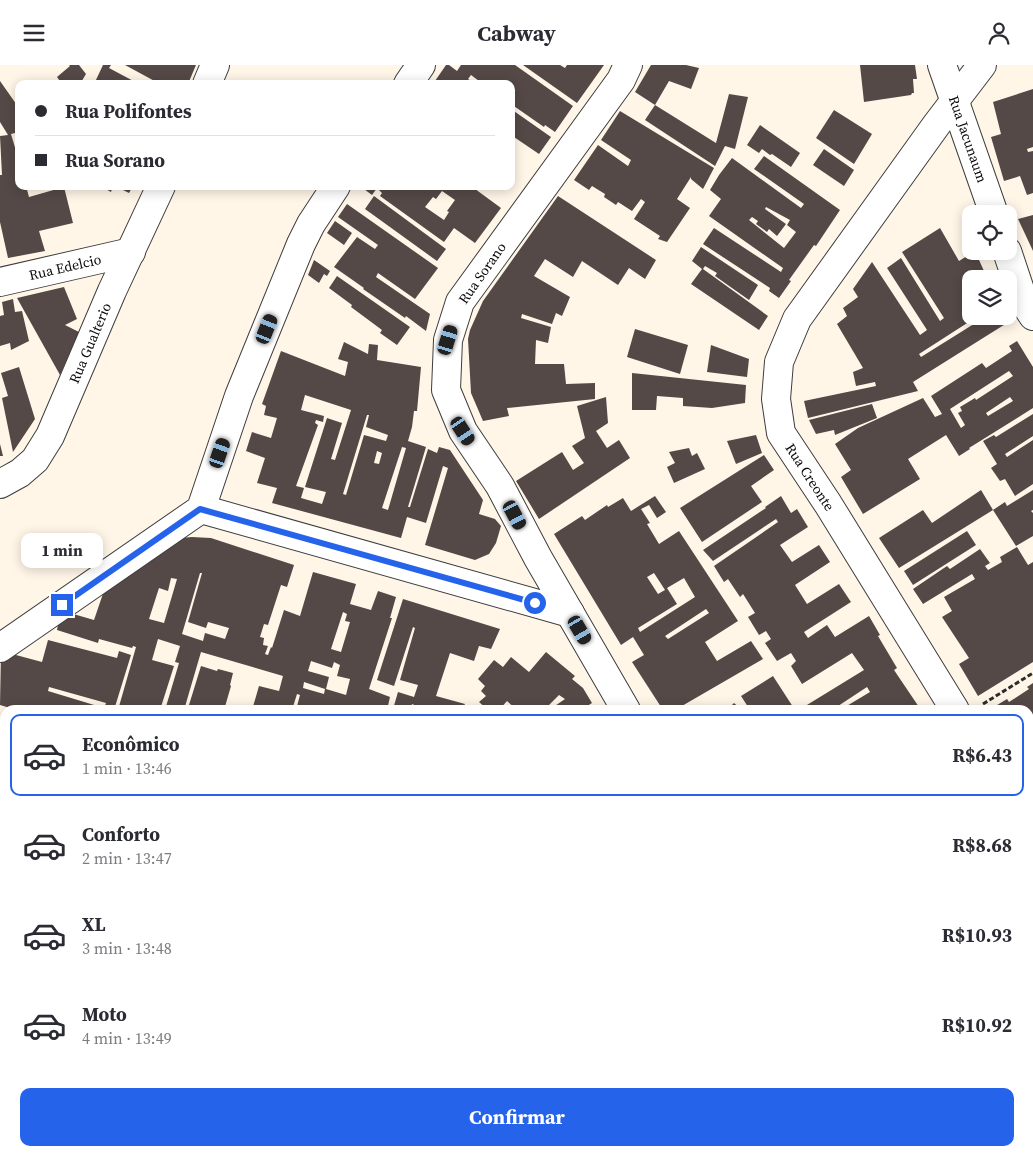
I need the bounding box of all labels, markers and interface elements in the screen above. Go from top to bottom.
text: Cabway [477,18,556,48]
icon: menu [20,19,48,47]
icon: person [985,19,1013,47]
street label: Rua Jacunaum [944,93,992,186]
text: Rua Polifontes [65,98,192,124]
text: Rua Sorano [65,147,165,173]
map controls [962,205,1017,325]
button: locate [962,205,1017,260]
street label: Rua Sorano [453,238,511,308]
street label: Rua Edelcio [27,249,103,285]
button: layers [962,270,1017,325]
street label: Rua Gualterio [64,299,116,386]
car [254,312,279,346]
car [436,323,459,357]
car [448,414,477,448]
car [208,436,231,470]
street label: Rua Creonte [781,439,839,515]
car [501,498,528,532]
callout: 1 min [21,533,103,567]
text: 1 min [41,539,83,561]
route start [524,592,546,614]
route end [51,594,73,616]
car [566,613,593,647]
text: Econômico [82,731,180,757]
icon: car [22,733,67,778]
text: R$6.43 [952,742,1012,768]
text: 1 min · 13:46 [82,757,172,779]
text: Conforto [82,821,160,847]
icon: car [22,823,67,868]
text: R$8.68 [952,832,1012,858]
text: 2 min · 13:47 [82,847,172,869]
text: XL [82,911,105,937]
icon: car [22,913,67,958]
text: R$10.93 [942,922,1012,948]
text: 3 min · 13:48 [82,937,172,959]
text: Moto [82,1001,127,1027]
icon: car [22,1003,67,1048]
text: R$10.92 [942,1012,1012,1038]
text: 4 min · 13:49 [82,1027,172,1049]
button: Confirmar [20,1088,1014,1146]

